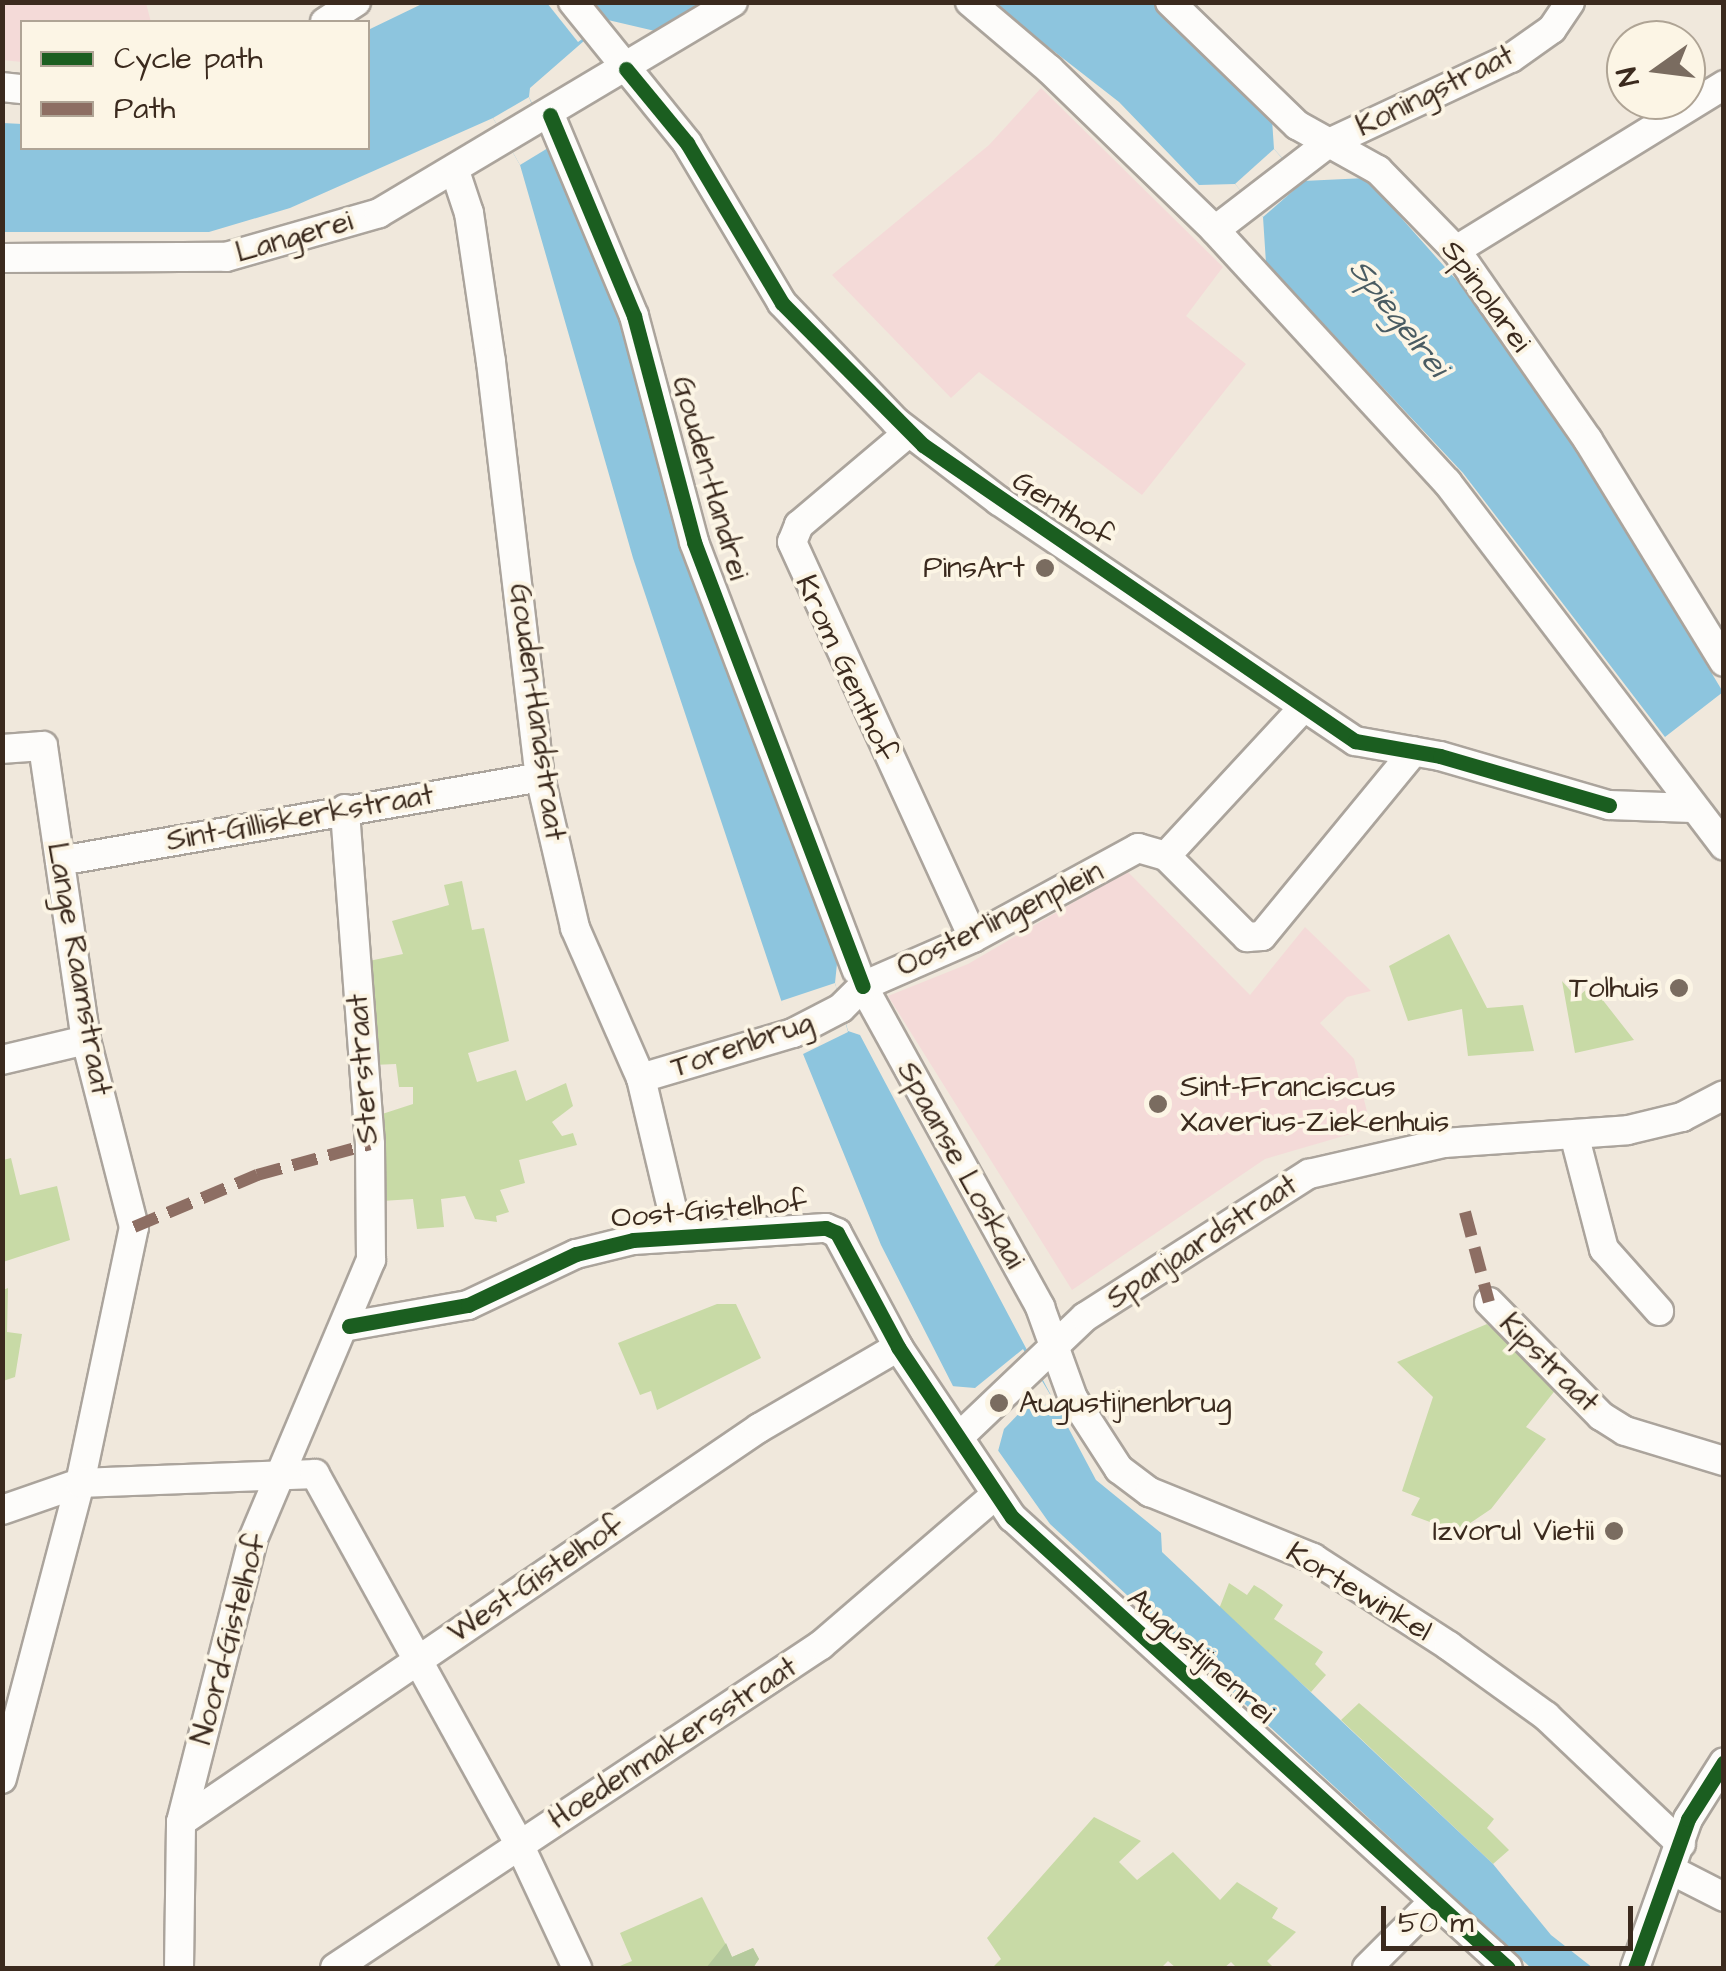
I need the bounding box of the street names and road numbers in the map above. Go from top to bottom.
street label: Koningstraat [1350,37,1520,145]
street label: Langerei [231,203,357,271]
street label: Spinolarei [1433,233,1539,359]
street label: Gouden-Handrei [664,372,756,584]
street label: Genthof [1006,463,1120,555]
street label: Krom Genthof [787,569,905,767]
street label: Gouden-Handstraat [501,581,573,843]
street label: Sint-Gilliskerkstraat [164,777,436,859]
street label: Lange Raamstraat [39,840,119,1098]
street label: Oosterlingenplein [891,853,1109,985]
street label: Sterstraat [340,993,386,1145]
street label: Torenbrug [666,1004,818,1086]
street label: Spaanse Loskaai [889,1055,1033,1275]
street label: Spanjaardstraat [1100,1167,1304,1317]
street label: Oost-Gistelhof [610,1184,808,1236]
street label: Kipstraat [1492,1306,1606,1420]
street label: West-Gistelhof [441,1507,631,1651]
street label: Noord-Gistelhof [184,1530,274,1748]
street label: Kortewinkel [1280,1535,1438,1649]
street label: Augustijnenrei [1120,1580,1282,1732]
street label: Hoedenmakersstraat [542,1649,804,1837]

